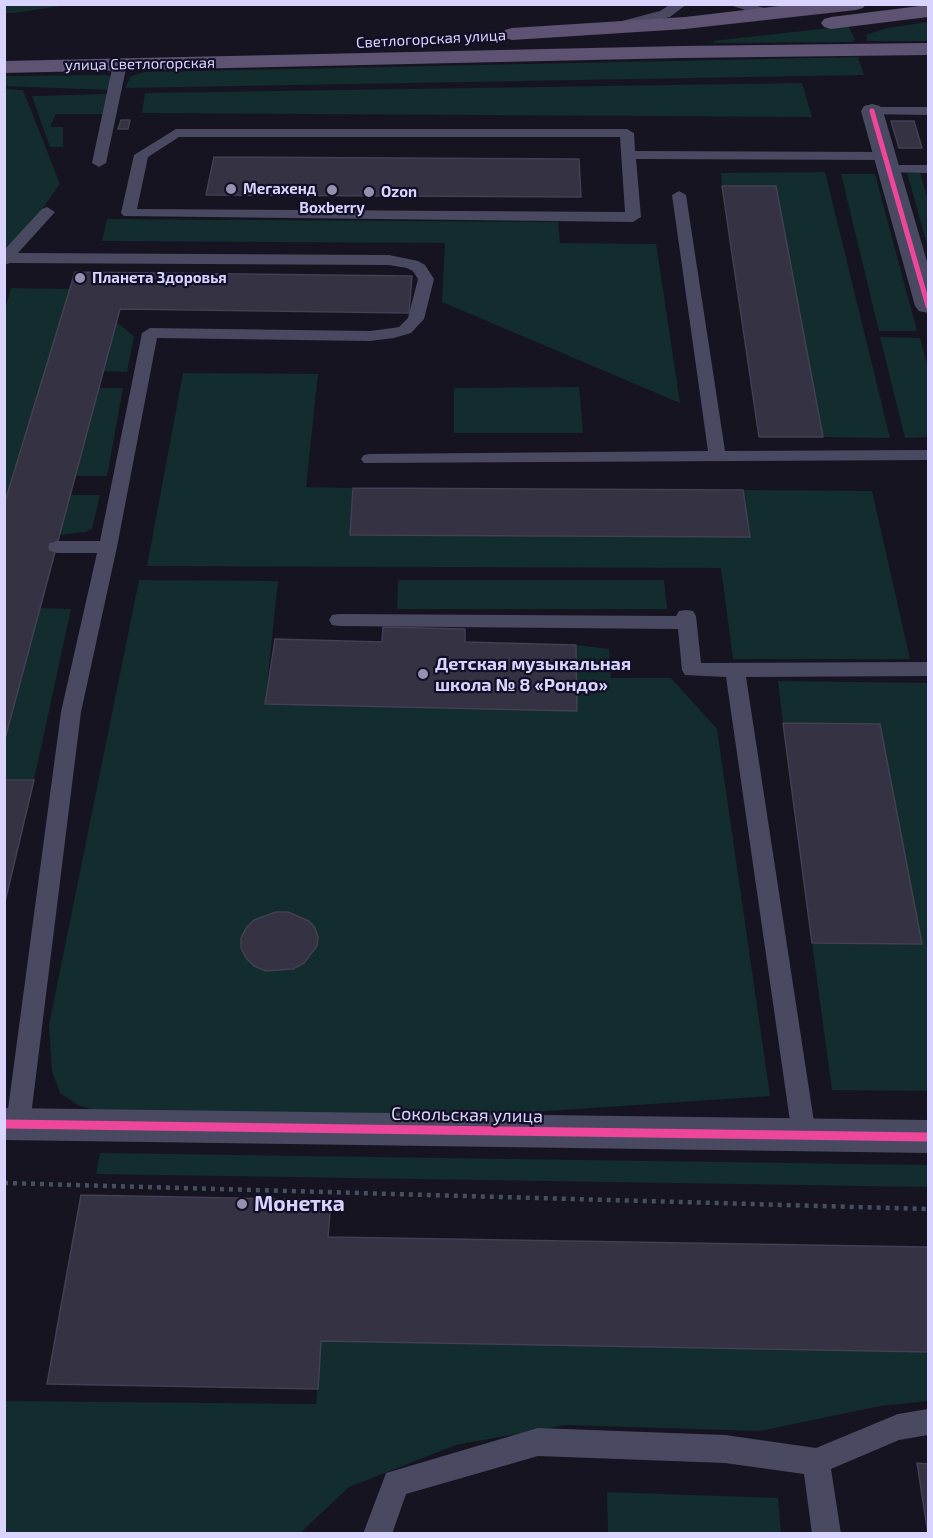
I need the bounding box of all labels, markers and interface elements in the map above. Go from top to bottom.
street label: Светлогорская улица [356,26,506,52]
street label: улица Светлогорская [65,54,215,74]
place label: Мегахенд [243,180,316,198]
marker: Мегахенд [224,182,238,196]
marker: Boxberry [325,183,339,197]
place label: Ozon [381,183,417,201]
marker: Ozon [362,185,376,199]
place label: Boxberry [299,199,365,217]
place label: Планета Здоровья [92,269,227,287]
marker: Планета Здоровья [73,271,87,285]
place label: Детская музыкальная школа № 8 «Рондо» [435,653,631,696]
marker: Детская музыкальная школа № 8 «Рондо» [416,667,430,681]
street label: Сокольская улица [391,1103,543,1127]
place label: Монетка [254,1191,345,1217]
marker: Монетка [235,1197,249,1211]

